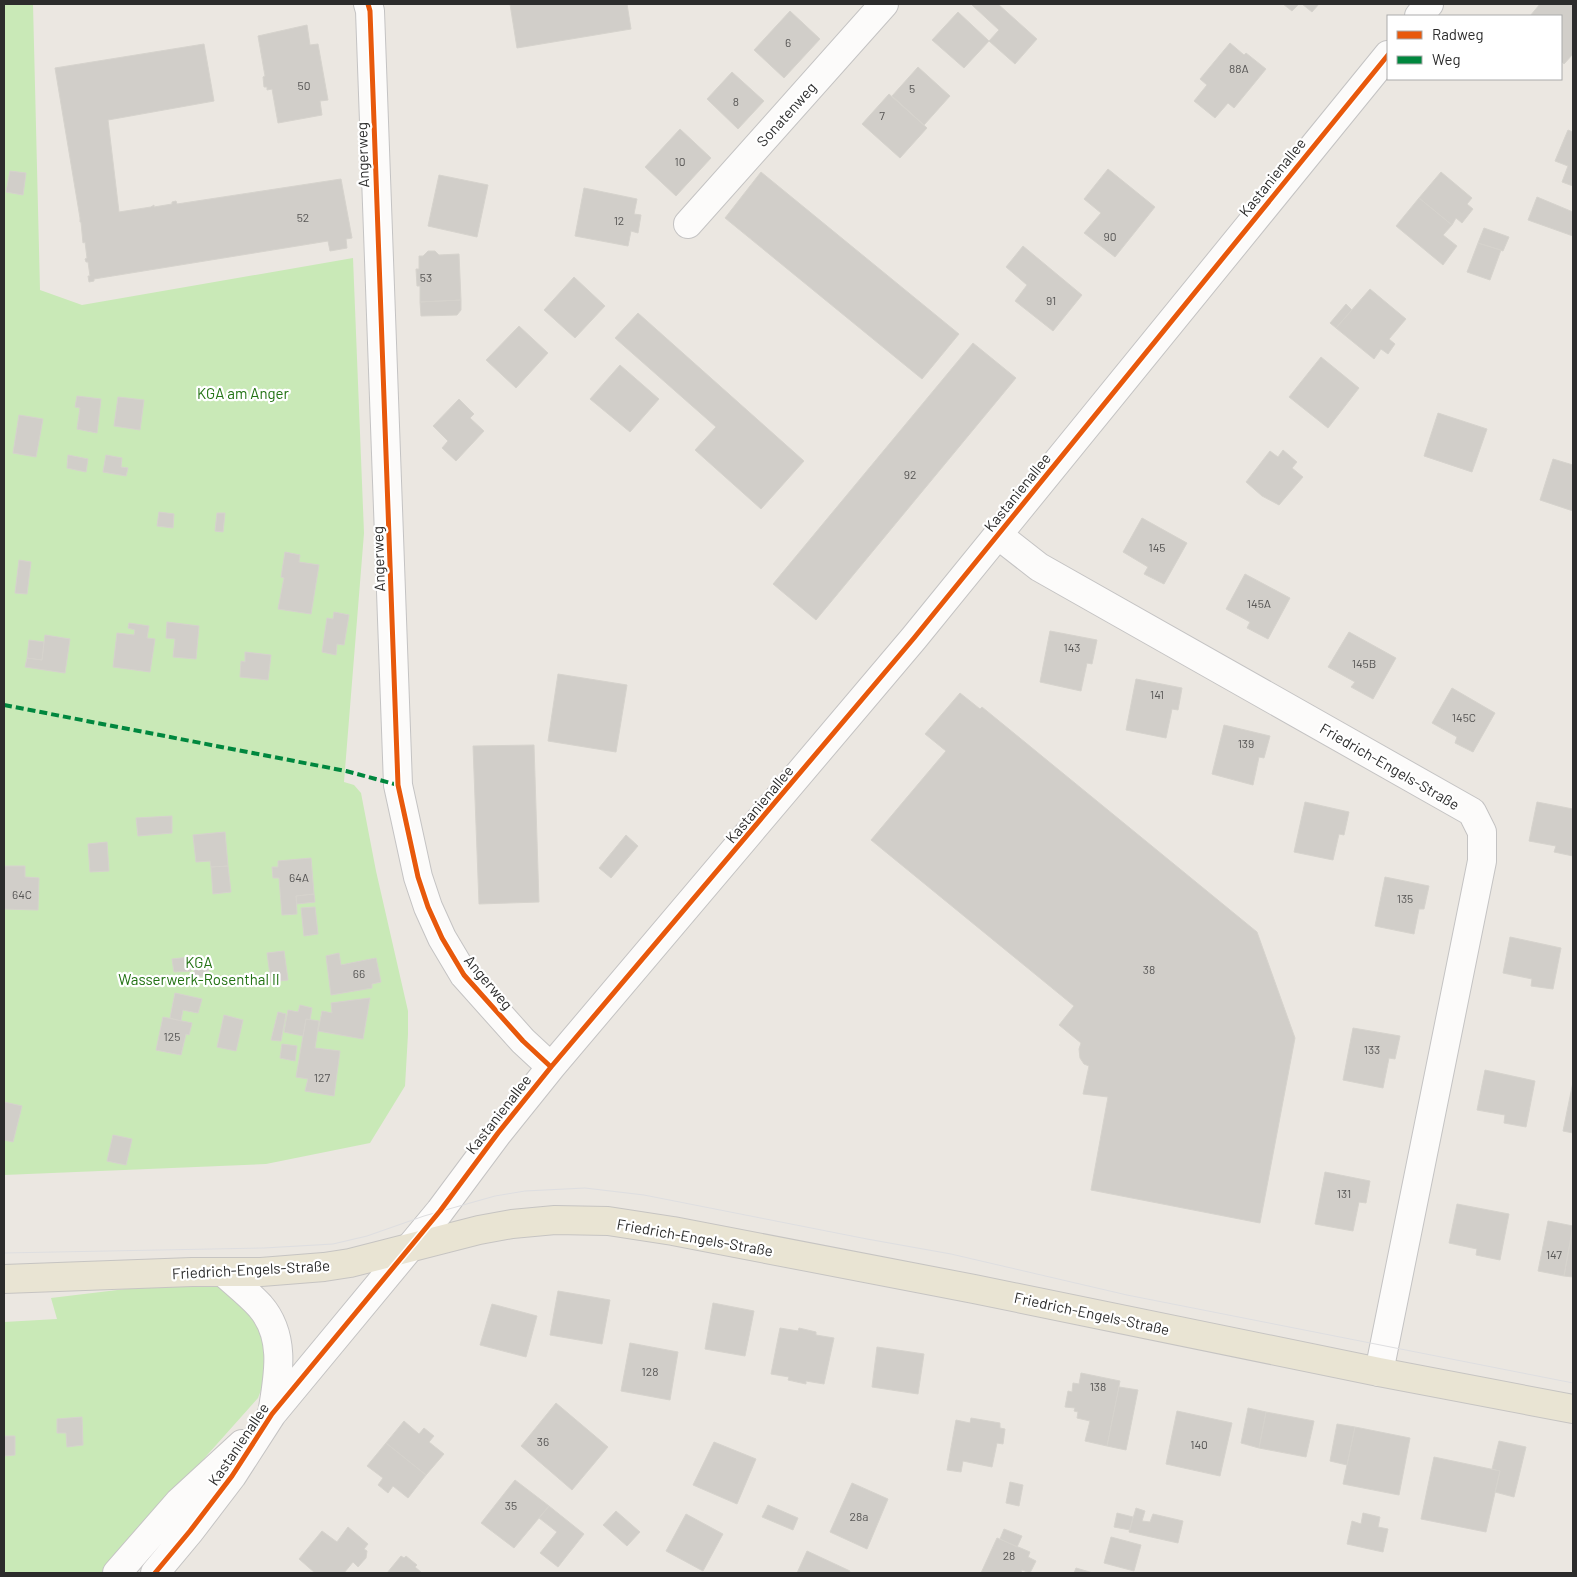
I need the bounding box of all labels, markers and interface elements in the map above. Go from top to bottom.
legend [1387,15,1562,80]
text: Radweg [1432,25,1484,43]
house number: 6 [785,35,791,49]
text: Weg [1432,50,1460,68]
house number: 88A [1229,61,1249,75]
house number: 50 [298,78,310,92]
street label: Sonatenweg [752,78,820,150]
house number: 5 [909,81,915,95]
house number: 8 [733,94,739,108]
house number: 7 [879,108,885,122]
street label: Angerweg [352,122,372,188]
street label: Kastanienallee [1235,134,1309,220]
house number: 10 [675,154,685,168]
house number: 52 [297,210,309,224]
house number: 12 [614,213,624,227]
house number: 90 [1103,229,1117,243]
house number: 53 [420,270,432,284]
house number: 91 [1046,293,1056,307]
park label: KGA am Anger [197,384,290,402]
street label: Kastanienallee [980,449,1054,535]
house number: 92 [904,467,916,481]
street label: Angerweg [368,526,388,592]
house number: 145 [1149,540,1165,554]
house number: 145A [1247,596,1271,610]
house number: 143 [1064,640,1081,654]
house number: 145B [1352,656,1376,670]
house number: 141 [1150,687,1164,701]
house number: 145C [1452,710,1476,724]
street label: Friedrich-Engels-Straße [1317,719,1463,813]
house number: 139 [1238,736,1254,750]
street label: Kastanienallee [721,762,797,846]
house number: 64A [289,870,309,884]
house number: 64C [12,887,32,901]
house number: 135 [1397,891,1413,905]
street label: Angerweg [461,951,517,1013]
park label: KGA Wasserwerk-Rosenthal II [118,953,280,988]
house number: 38 [1143,962,1155,976]
house number: 66 [353,966,365,980]
house number: 125 [164,1029,180,1043]
house number: 133 [1364,1042,1380,1056]
house number: 127 [314,1070,330,1084]
street label: Kastanienallee [461,1071,535,1157]
house number: 131 [1337,1186,1351,1200]
street label: Friedrich-Engels-Straße [616,1214,774,1260]
house number: 147 [1546,1247,1562,1261]
street label: Friedrich-Engels-Straße [172,1256,330,1282]
street label: Friedrich-Engels-Straße [1013,1288,1171,1338]
house number: 128 [642,1364,658,1378]
house number: 138 [1090,1379,1106,1393]
street label: Kastanienallee [204,1399,272,1489]
house number: 36 [537,1434,549,1448]
house number: 140 [1190,1437,1208,1451]
house number: 35 [505,1498,517,1512]
house number: 28a [850,1509,868,1523]
house number: 28 [1003,1548,1015,1562]

